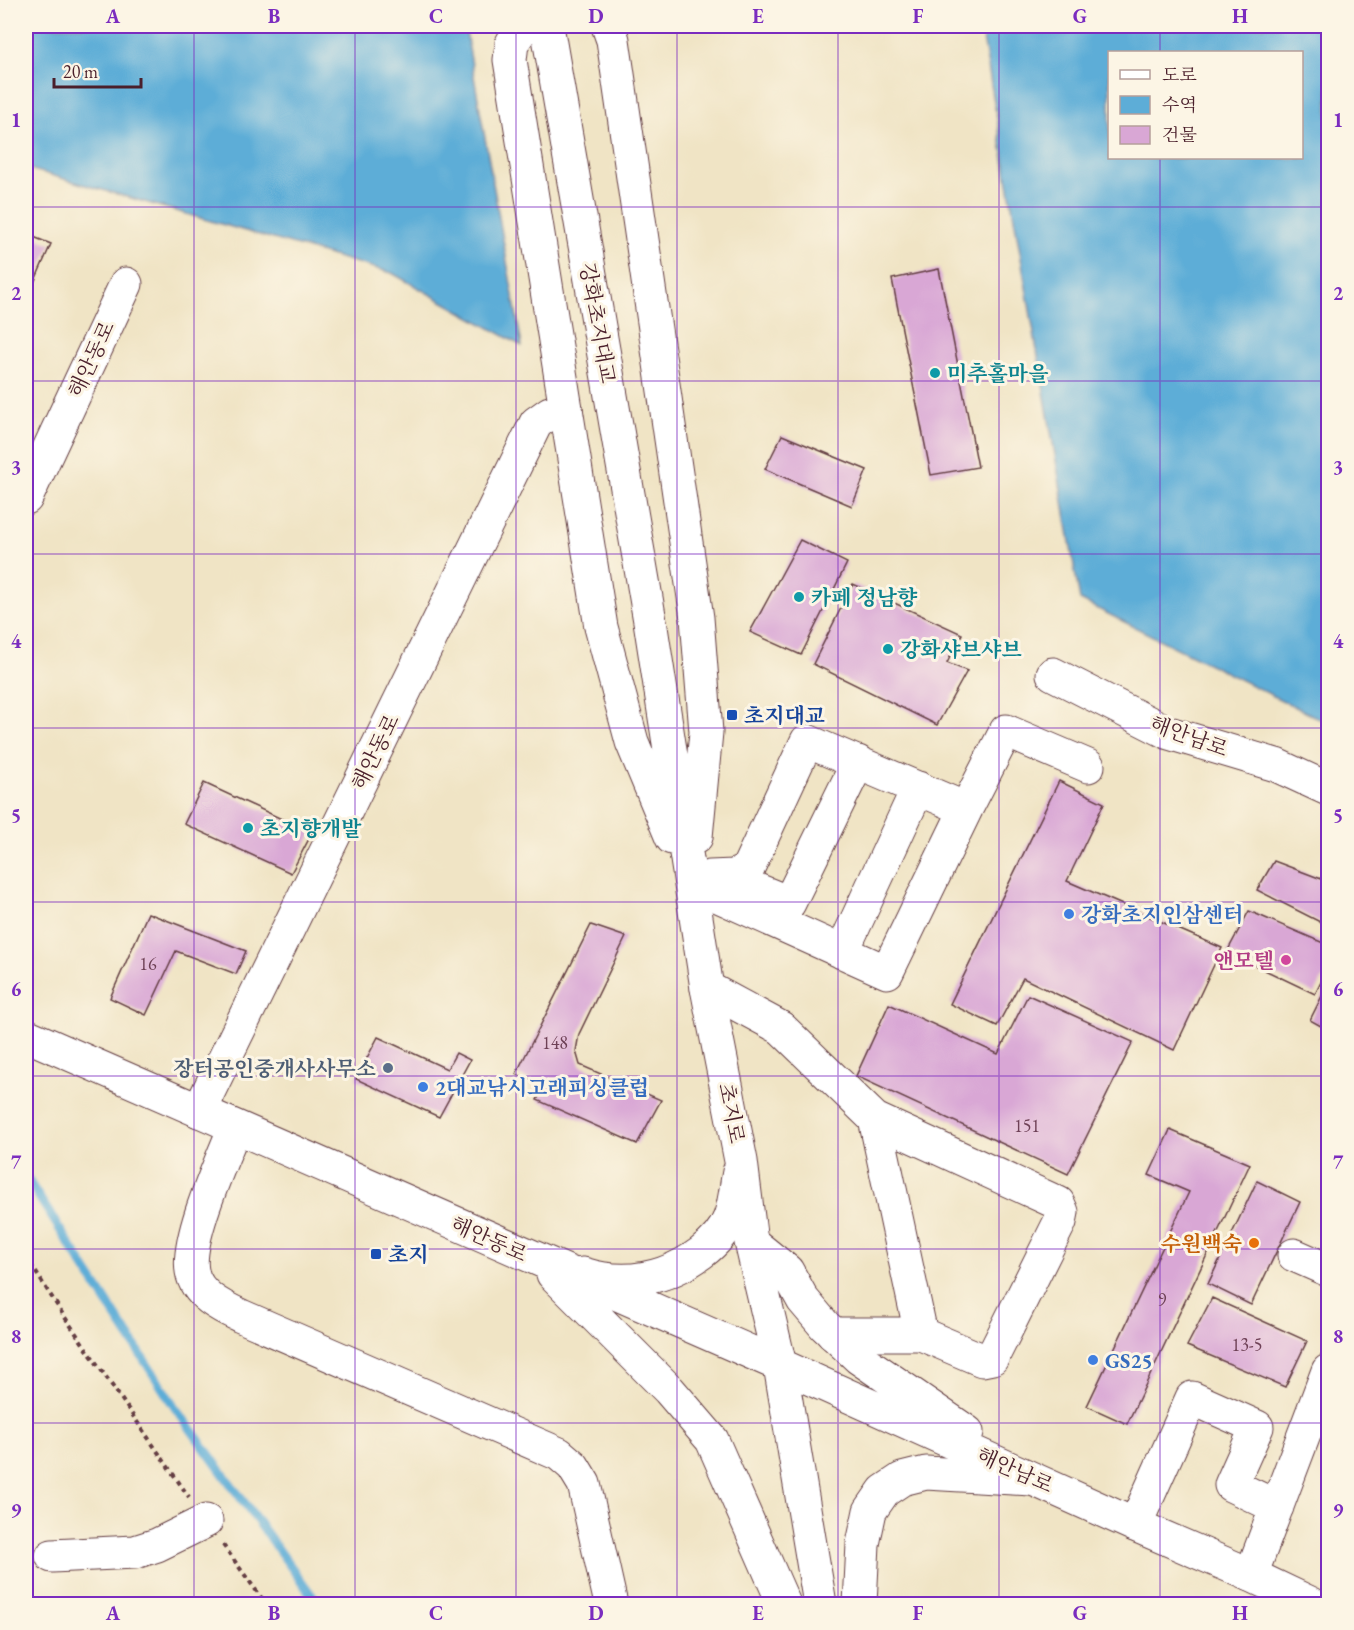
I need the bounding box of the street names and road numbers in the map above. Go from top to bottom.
street label: 강화초지대교 [574,261,622,385]
street label: 해안동로 [62,317,120,401]
street label: 해안남로 [1146,709,1232,763]
street label: 해안동로 [345,710,405,794]
street label: 초지로 [713,1081,751,1145]
street label: 해안동로 [446,1210,532,1268]
street label: 해안남로 [972,1441,1058,1499]

